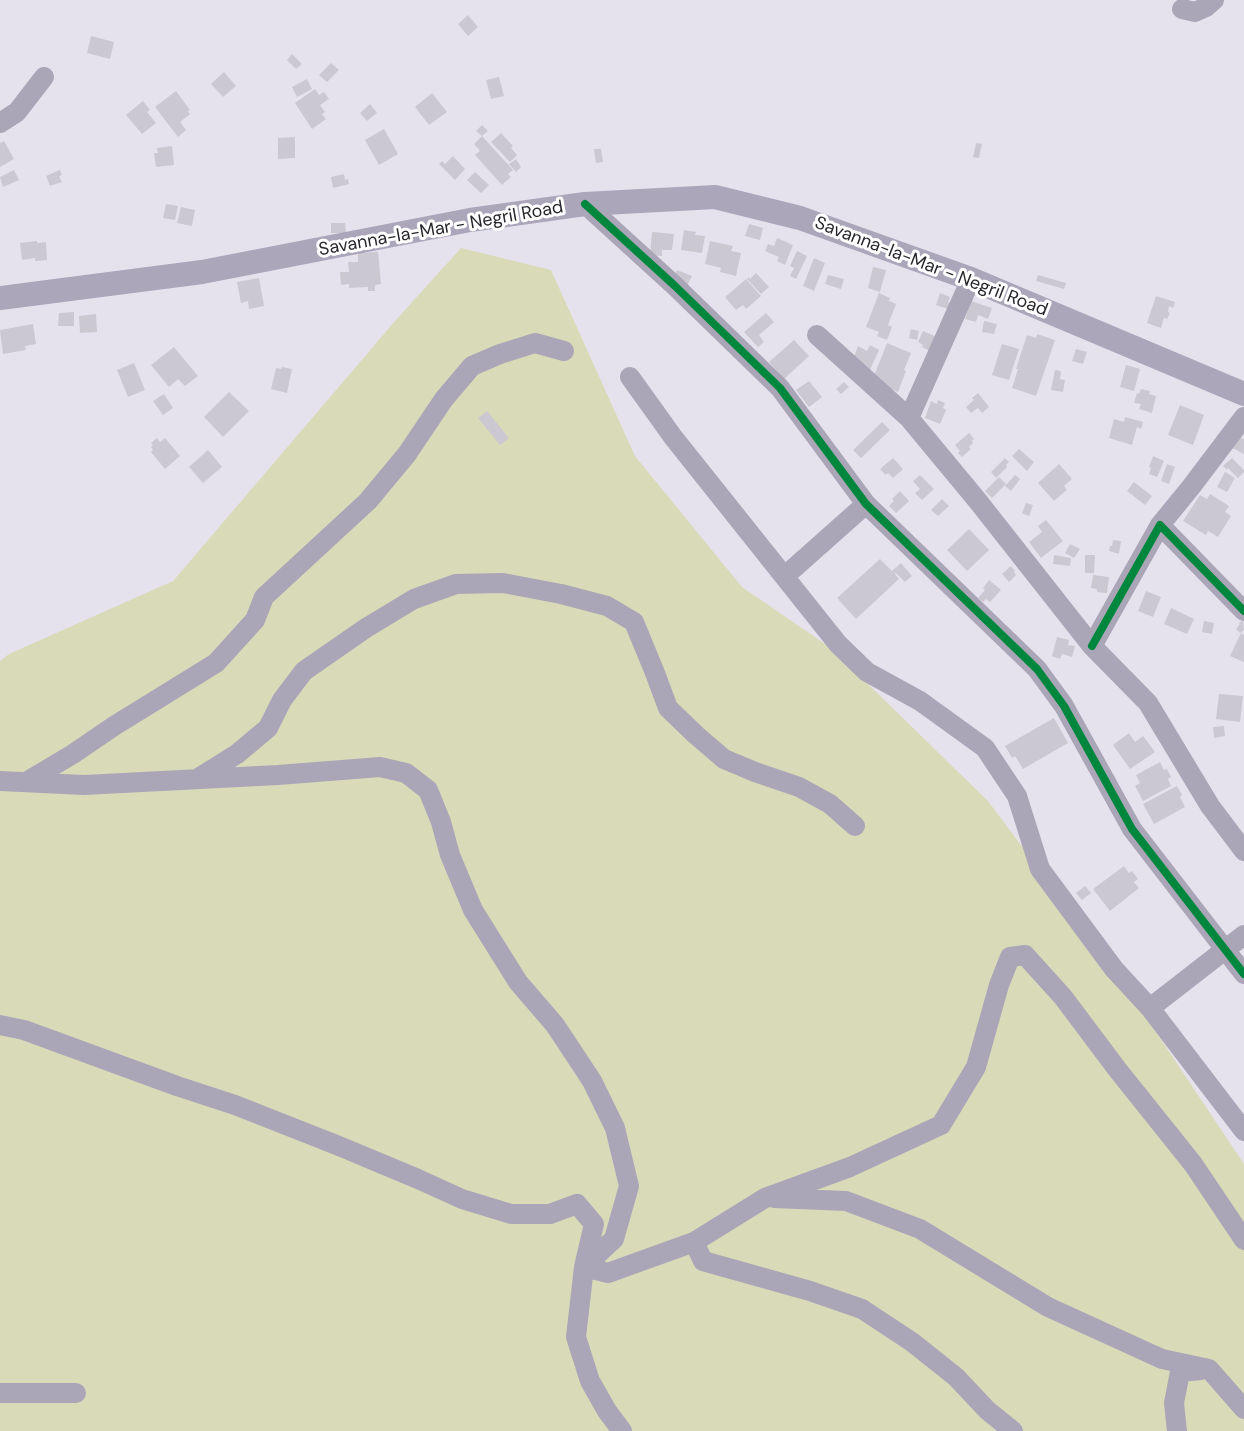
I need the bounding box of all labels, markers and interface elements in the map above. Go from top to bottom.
street label: Savanna-la-Mar - Negril Road [317,197,565,261]
street label: Savanna-la-Mar - Negril Road [812,213,1050,321]

